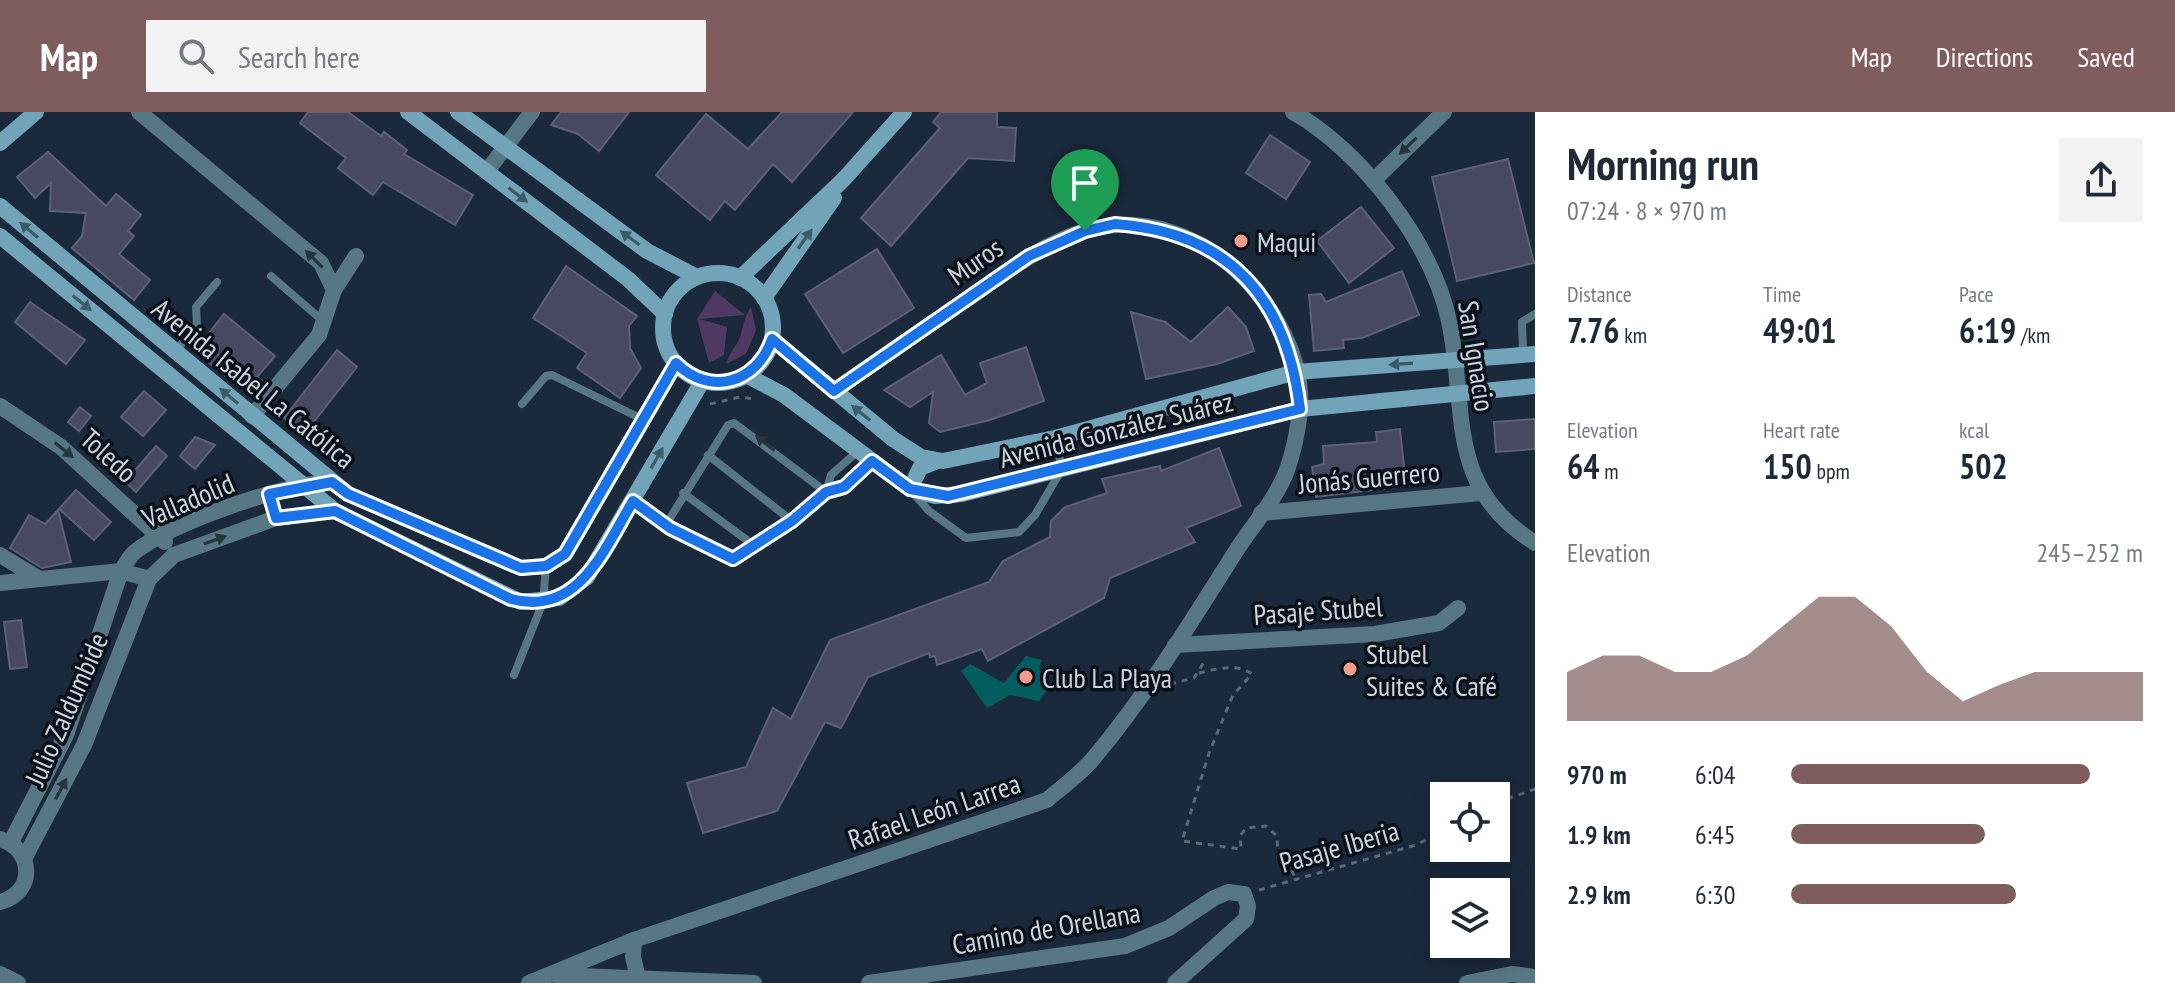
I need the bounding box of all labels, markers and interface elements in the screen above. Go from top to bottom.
search box [146,20,706,92]
text: Map [40,32,98,81]
icon: search [174,34,218,78]
text: Search here [238,37,360,76]
text: Map [1851,38,1892,75]
text: Directions [1936,38,2033,75]
text: Saved [2077,38,2135,75]
text: Morning run [1567,135,1759,192]
one-way arrow [1399,137,1418,155]
button: share [2059,138,2143,222]
pin [1051,149,1119,231]
icon: arrive [1063,161,1107,205]
one-way arrow [508,187,528,203]
text: 07:24 · 8 × 970 m [1567,194,1727,227]
one-way arrow [19,222,39,239]
place label: Maqui [1257,223,1316,260]
one-way arrow [797,228,813,250]
street label: Muros [940,229,1010,293]
one-way arrow [620,231,640,247]
marker: Maqui [1232,232,1250,250]
one-way arrow [305,250,324,269]
text: Distance [1567,280,1632,308]
text: Time [1763,280,1801,308]
text: Pace [1959,280,1994,308]
street label: Avenida Isabel La Católica [145,290,363,476]
one-way arrow [72,294,92,311]
street label: San Ignacio [1450,298,1504,414]
text: 7.76 [1567,308,1620,352]
text: 49:01 [1763,308,1837,352]
text: 6:19 [1959,308,2016,352]
text: km [1620,321,1647,349]
text: /km [2016,321,2050,349]
one-way arrow [1388,358,1413,371]
street label: Avenida González Suárez [995,382,1237,476]
one-way arrow [219,388,239,405]
one-way arrow [852,405,872,422]
text: Elevation [1567,416,1638,444]
text: Heart rate [1763,416,1840,444]
text: kcal [1959,416,1989,444]
street label: Toledo [73,420,145,490]
one-way arrow [755,436,775,452]
one-way arrow [54,441,74,458]
text: 64 [1567,444,1600,488]
text: 150 [1763,444,1812,488]
text: 502 [1959,444,2008,488]
one-way arrow [650,447,664,470]
street label: Jonás Guerrero [1296,452,1441,502]
text: m [1600,457,1619,485]
text: bpm [1812,457,1850,485]
street label: Valladolid [136,464,240,536]
one-way arrow [203,533,227,546]
text: Elevation [1567,536,1650,569]
text: 245–252 m [2037,536,2143,569]
street label: Pasaje Stubel [1252,587,1384,633]
street label: Julio Zaldumbide [16,627,116,792]
place label: Stubel Suites & Café [1366,635,1497,704]
place label: Club La Playa [1042,659,1172,696]
marker: Stubel Suites & Café [1341,660,1359,678]
marker: Club La Playa [1017,668,1035,686]
text: 970 m [1567,758,1627,791]
text: 6:04 [1695,758,1735,791]
street label: Rafael León Larrea [843,764,1025,858]
one-way arrow [55,777,68,800]
map controls [1430,782,1510,958]
button: locate [1430,782,1510,862]
street label: Pasaje Iberia [1275,811,1403,881]
text: 1.9 km [1567,818,1631,851]
text: 6:45 [1695,818,1735,851]
button: layers [1430,878,1510,958]
text: 2.9 km [1567,878,1631,911]
text: 6:30 [1695,878,1735,911]
street label: Camino de Orellana [949,893,1143,963]

